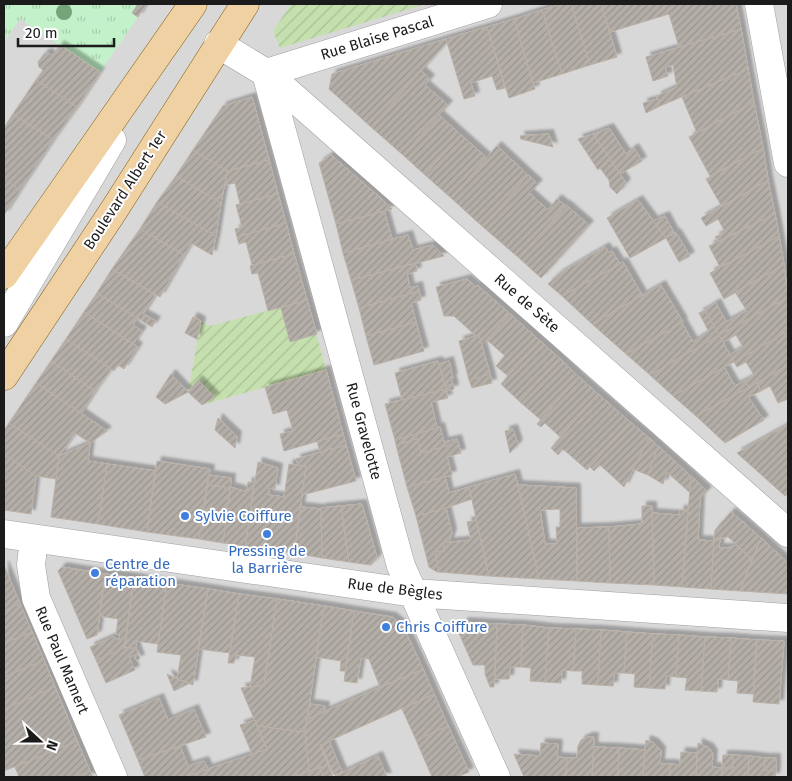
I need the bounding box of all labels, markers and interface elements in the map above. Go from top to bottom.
street label: Rue Blaise Pascal [318,12,436,64]
scale bar [18,15,114,47]
text: 20 m [25,24,58,42]
street label: Boulevard Albert 1er [80,127,170,253]
street label: Rue de Sète [491,270,563,336]
street label: Rue Gravelotte [342,380,386,482]
place label: Sylvie Coiffure [195,507,292,525]
marker: Sylvie Coiffure [179,510,191,522]
marker: Pressing de la Barrière [261,528,273,540]
place label: Pressing de la Barrière [228,542,306,577]
place label: Centre de réparation [105,555,176,590]
marker: Centre de réparation [89,567,101,579]
street label: Rue de Bègles [346,574,444,604]
street label: Rue Paul Mamert [31,603,93,717]
place label: Chris Coiffure [396,618,487,636]
marker: Chris Coiffure [380,621,392,633]
north arrow [15,716,65,766]
text: N [42,738,61,753]

